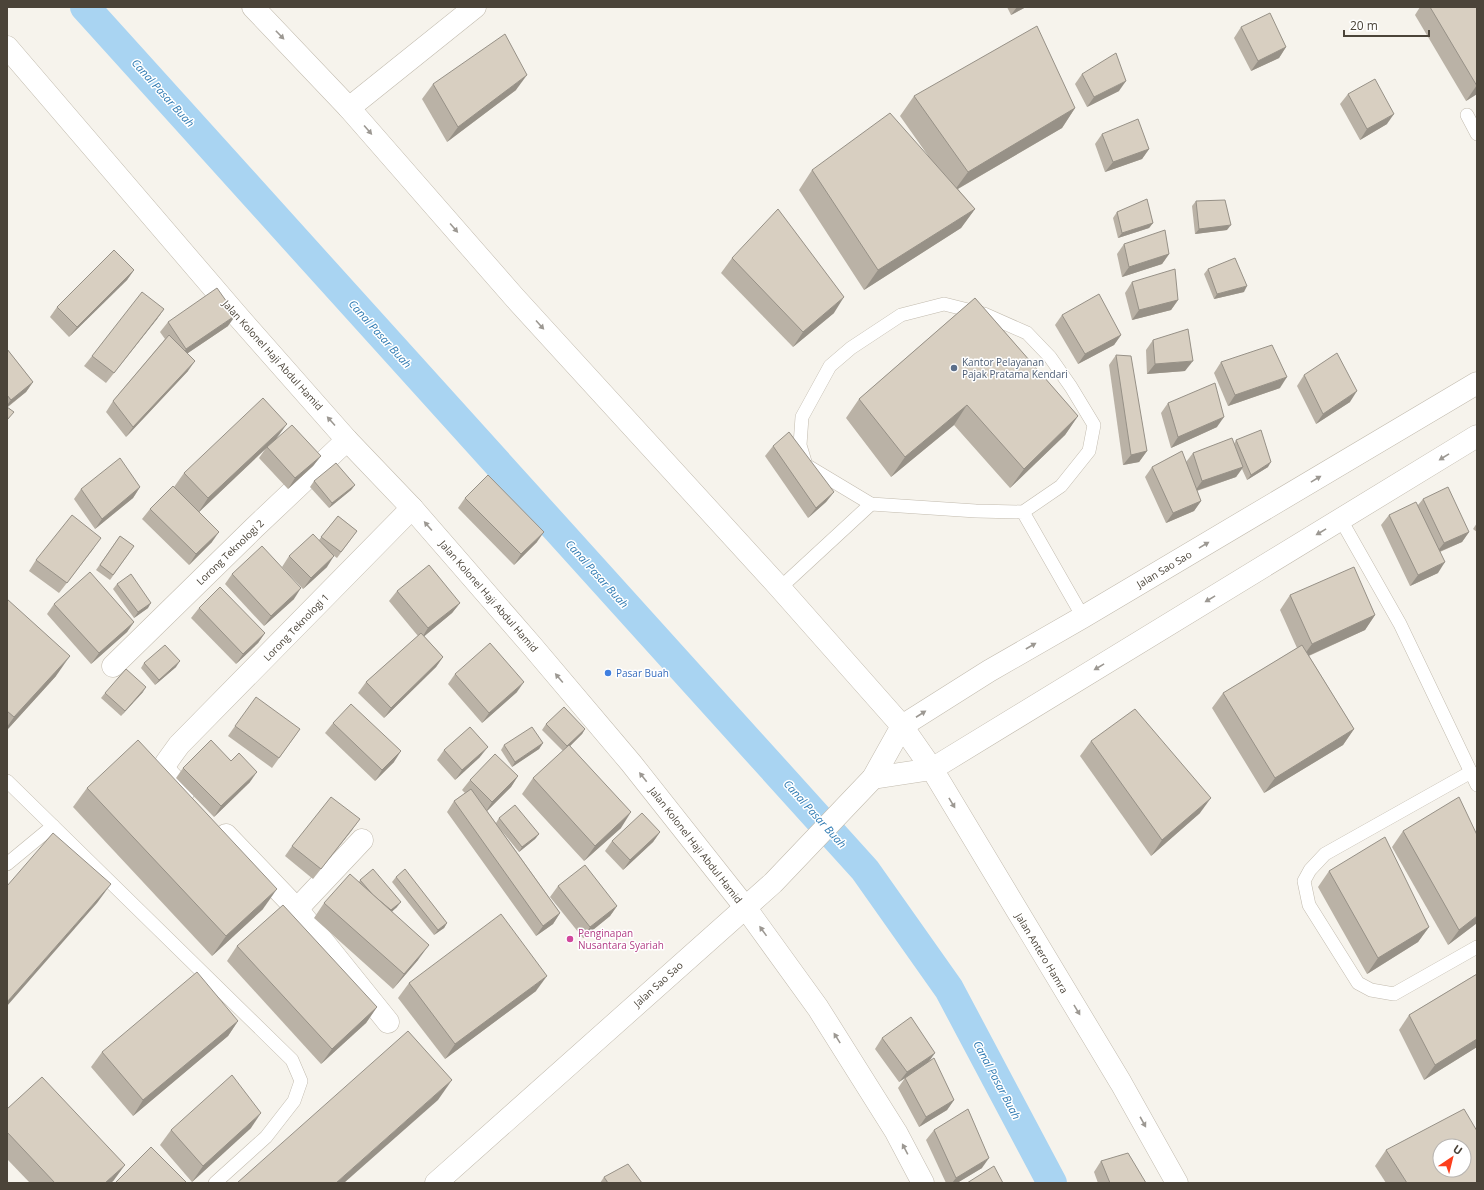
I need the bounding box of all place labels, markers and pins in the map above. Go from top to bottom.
place label: Kantor Pelayanan Pajak Pratama Kendari [962,355,1068,381]
marker: Kantor Pelayanan Pajak Pratama Kendari [949,363,959,373]
place label: Pasar Buah [616,666,669,680]
marker: Pasar Buah [603,668,613,678]
place label: Penginapan Nusantara Syariah [578,926,664,952]
marker: Penginapan Nusantara Syariah [565,934,575,944]

